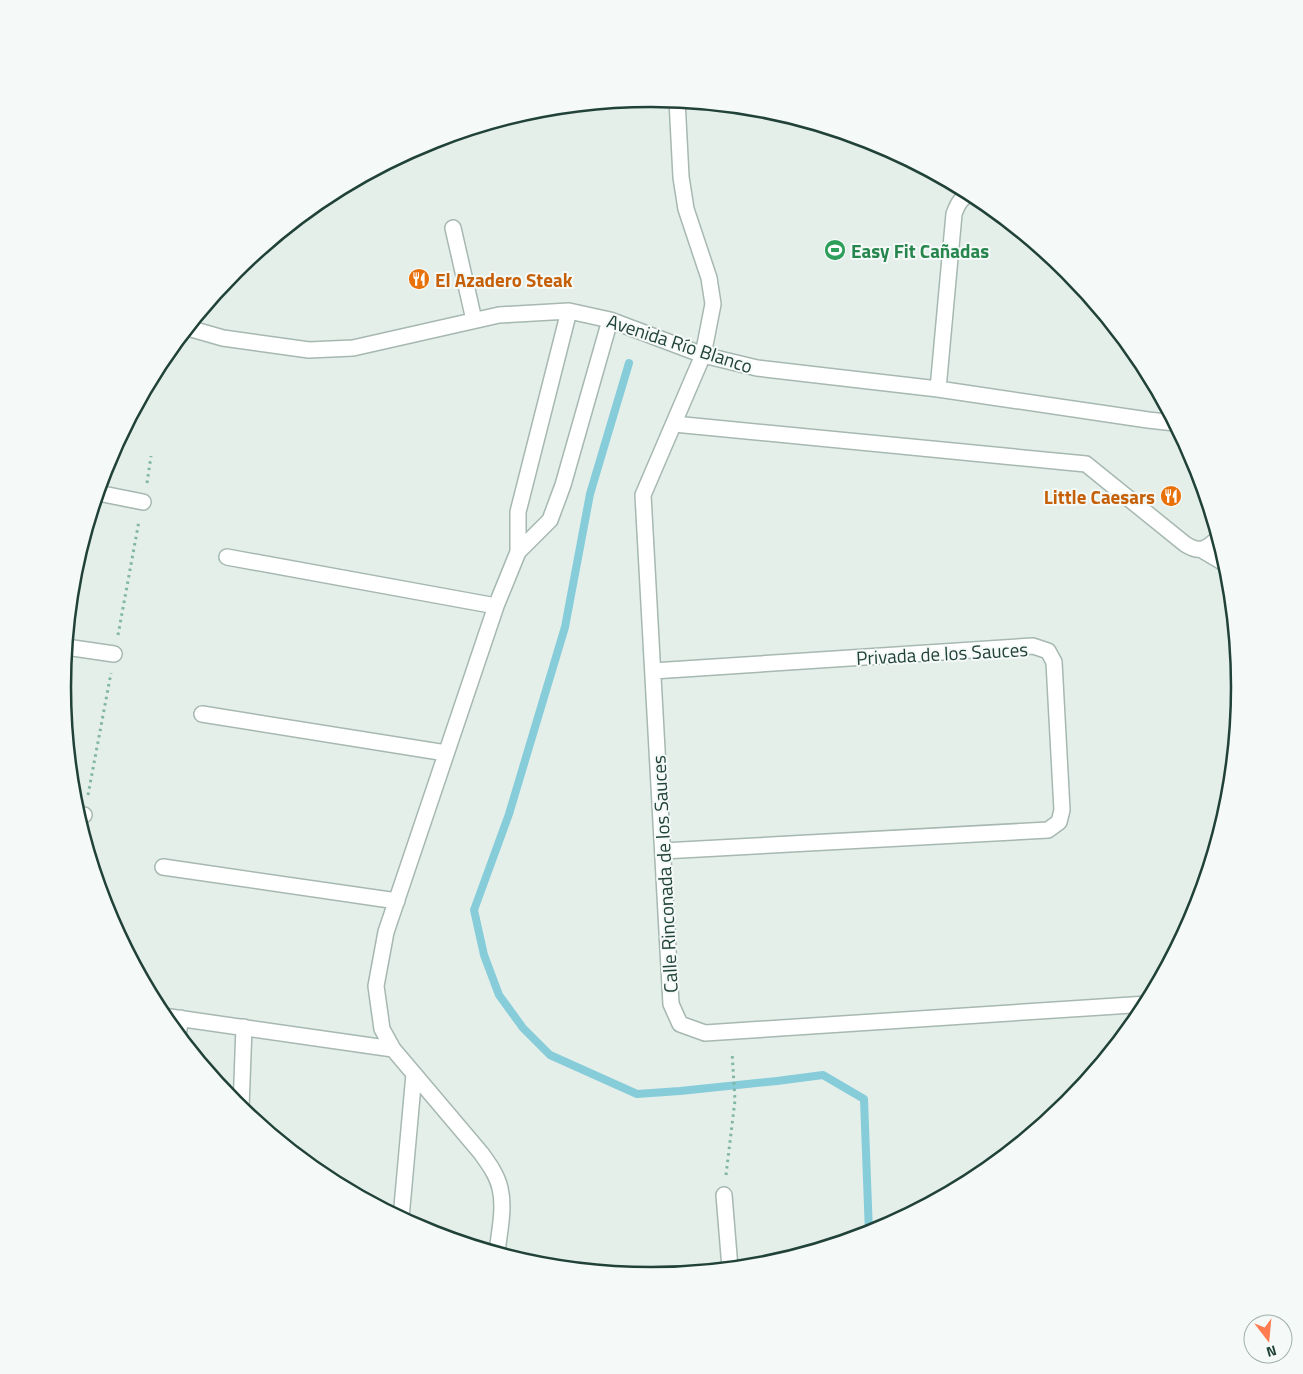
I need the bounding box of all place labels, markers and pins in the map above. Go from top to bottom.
place label: Easy Fit Cañadas [851,236,989,265]
sports icon: Easy Fit Cañadas [823,238,847,262]
place label: El Azadero Steak [435,265,573,294]
restaurant icon: El Azadero Steak [407,267,431,291]
place label: Little Caesars [1044,482,1155,511]
restaurant icon: Little Caesars [1159,484,1183,508]

